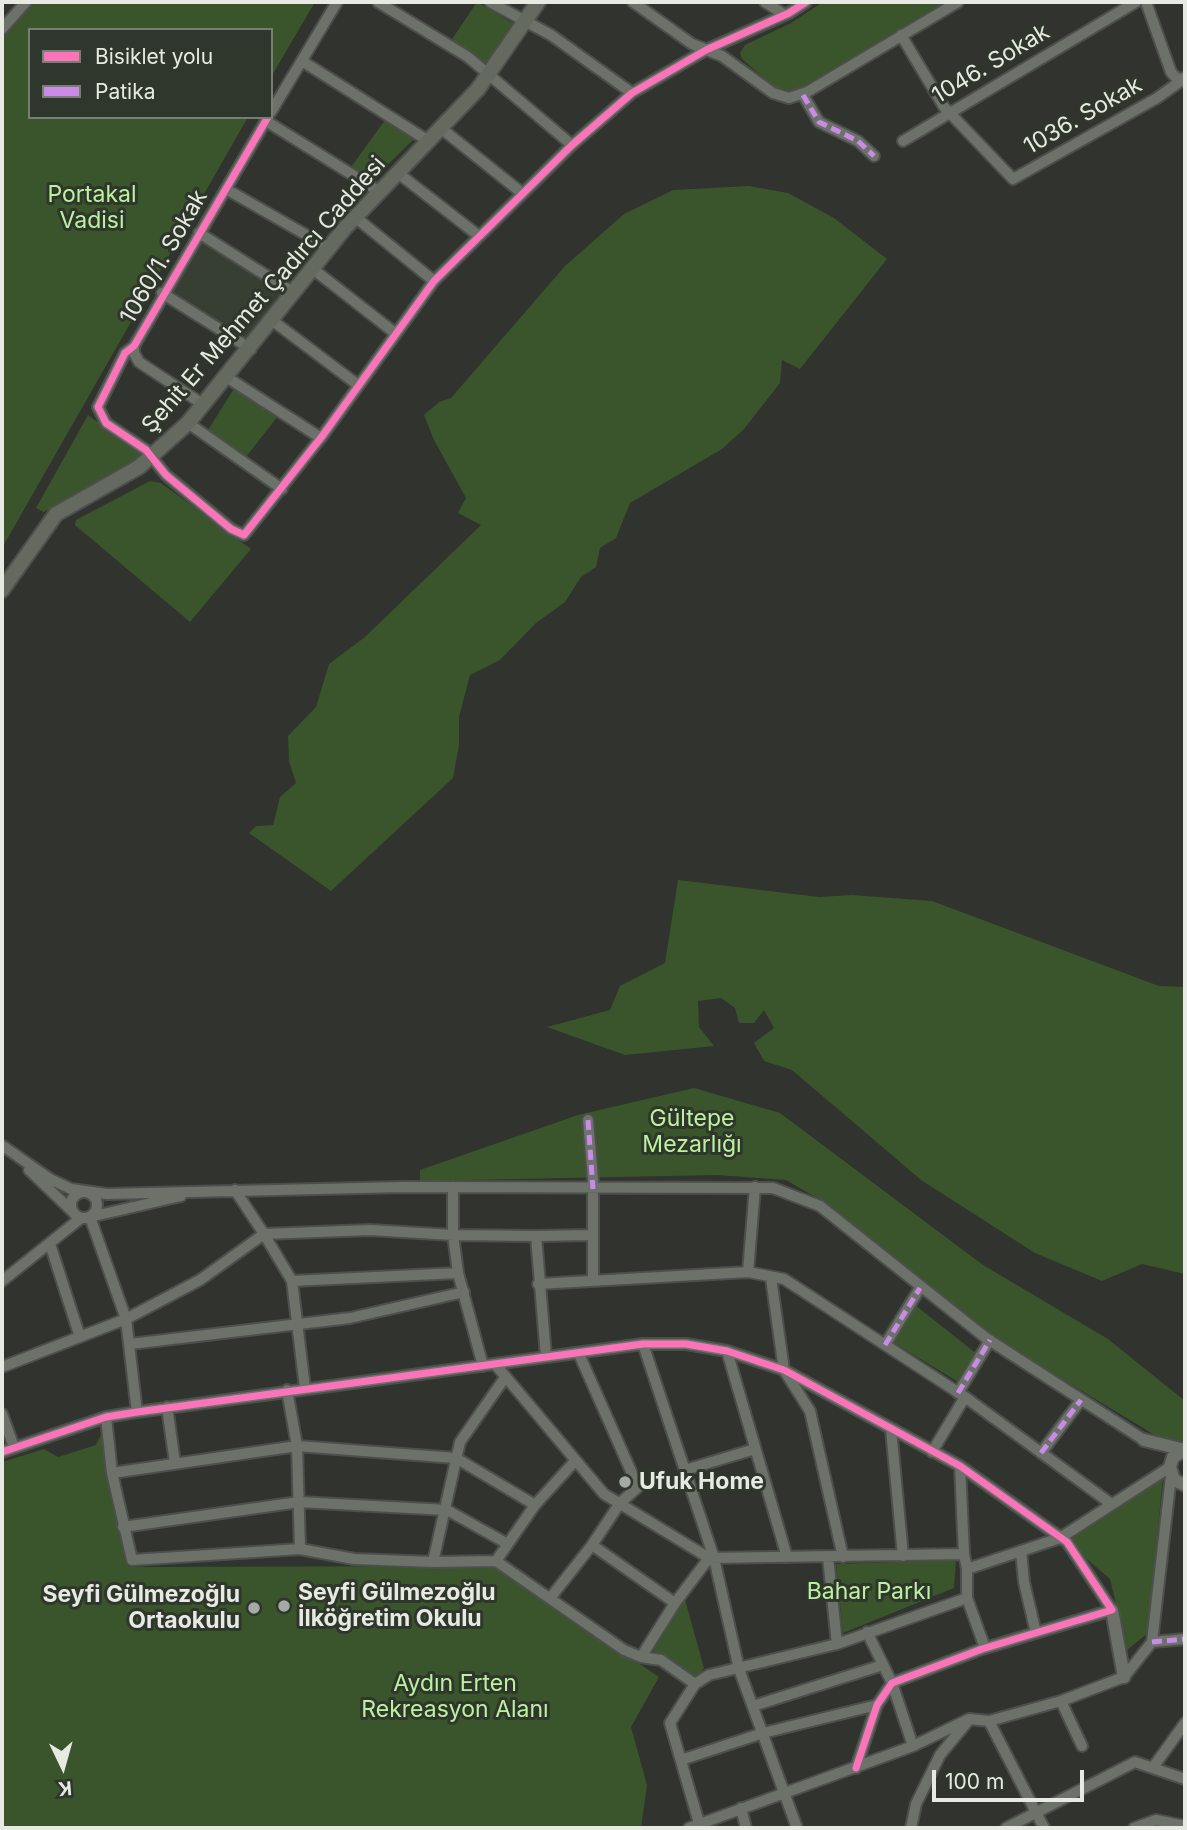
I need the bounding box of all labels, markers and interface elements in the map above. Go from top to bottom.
street label: 1046. Sokak [927,18,1055,110]
legend [28,28,273,119]
text: Bisiklet yolu [95,44,213,69]
street label: 1036. Sokak [1019,71,1147,161]
text: Patika [95,79,155,104]
street label: Şehit Er Mehmet Çadırcı Caddesi [136,151,392,439]
park label: Portakal Vadisi [47,181,137,235]
street label: 1060/1. Sokak [115,185,213,329]
park label: Gültepe Mezarlığı [642,1105,742,1159]
place label: Ufuk Home [639,1468,764,1496]
marker: Ufuk Home [617,1474,633,1490]
park label: Bahar Parkı [807,1578,931,1606]
place label: Seyfi Gülmezoğlu İlköğretim Okulu [298,1579,495,1633]
place label: Seyfi Gülmezoğlu Ortaokulu [43,1581,240,1635]
marker: Seyfi Gülmezoğlu İlköğretim Okulu [276,1598,292,1614]
marker: Seyfi Gülmezoğlu Ortaokulu [246,1600,262,1616]
park label: Aydın Erten Rekreasyon Alanı [361,1670,549,1724]
north arrow [28,1732,98,1802]
scale bar [935,1756,1087,1800]
text: 100 m [945,1769,1004,1794]
text: K [57,1776,73,1800]

